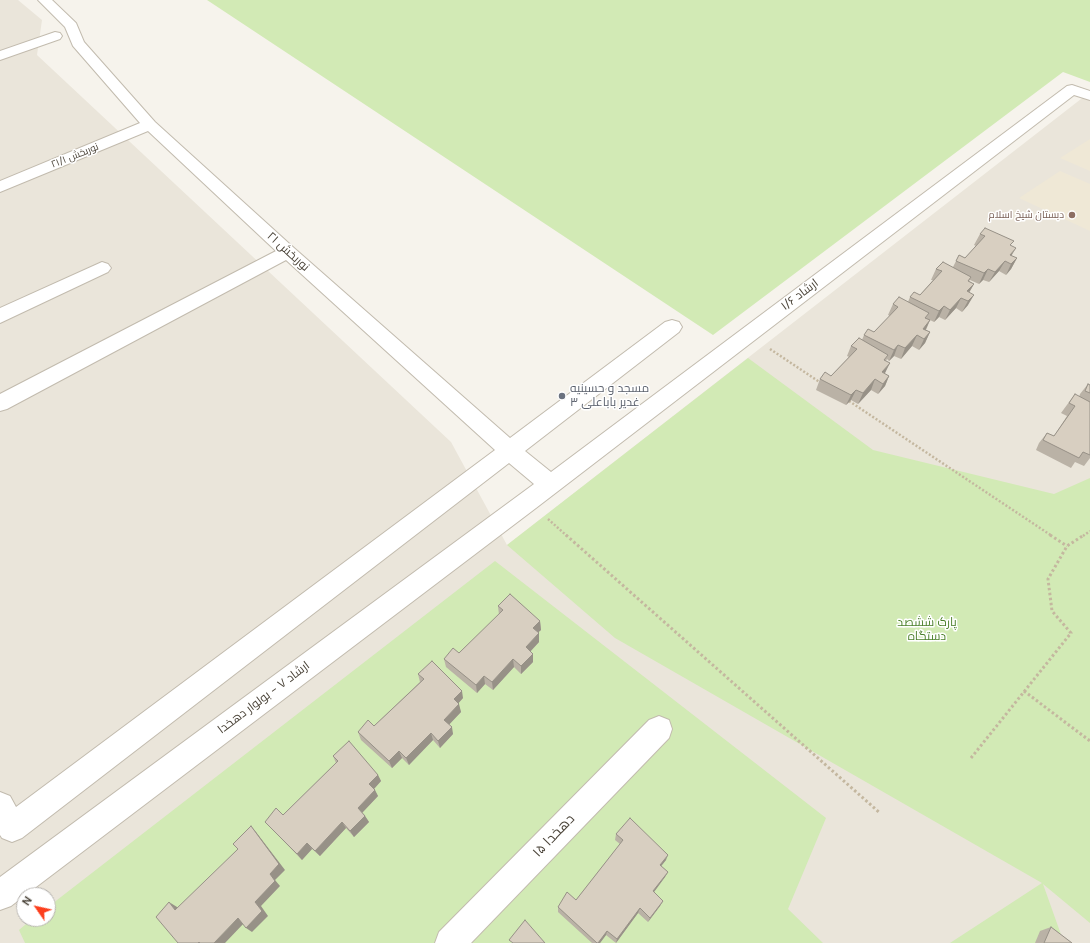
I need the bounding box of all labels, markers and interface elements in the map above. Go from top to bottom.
street label: نوربخش ۲۱/۱ [49,141,101,171]
place label: دبستان شیخ اسلام [989,209,1064,221]
marker: دبستان شیخ اسلام [1067,210,1077,220]
street label: نوربخش ۲۱ [264,229,312,275]
street label: ارشاد ۱/۶ [779,276,821,314]
place label: مسجد و حسینیه غدیر باباعلی ۳ [570,382,649,410]
marker: مسجد و حسینیه غدیر باباعلی ۳ [557,391,567,401]
park label: پارک‌ ششصد دستگاه [897,616,957,644]
street label: ارشاد ۷ - بولوار دهخدا [215,659,313,737]
street label: دهخدا ۱۵ [529,811,579,861]
north arrow [16,887,56,927]
text: N [19,894,35,908]

